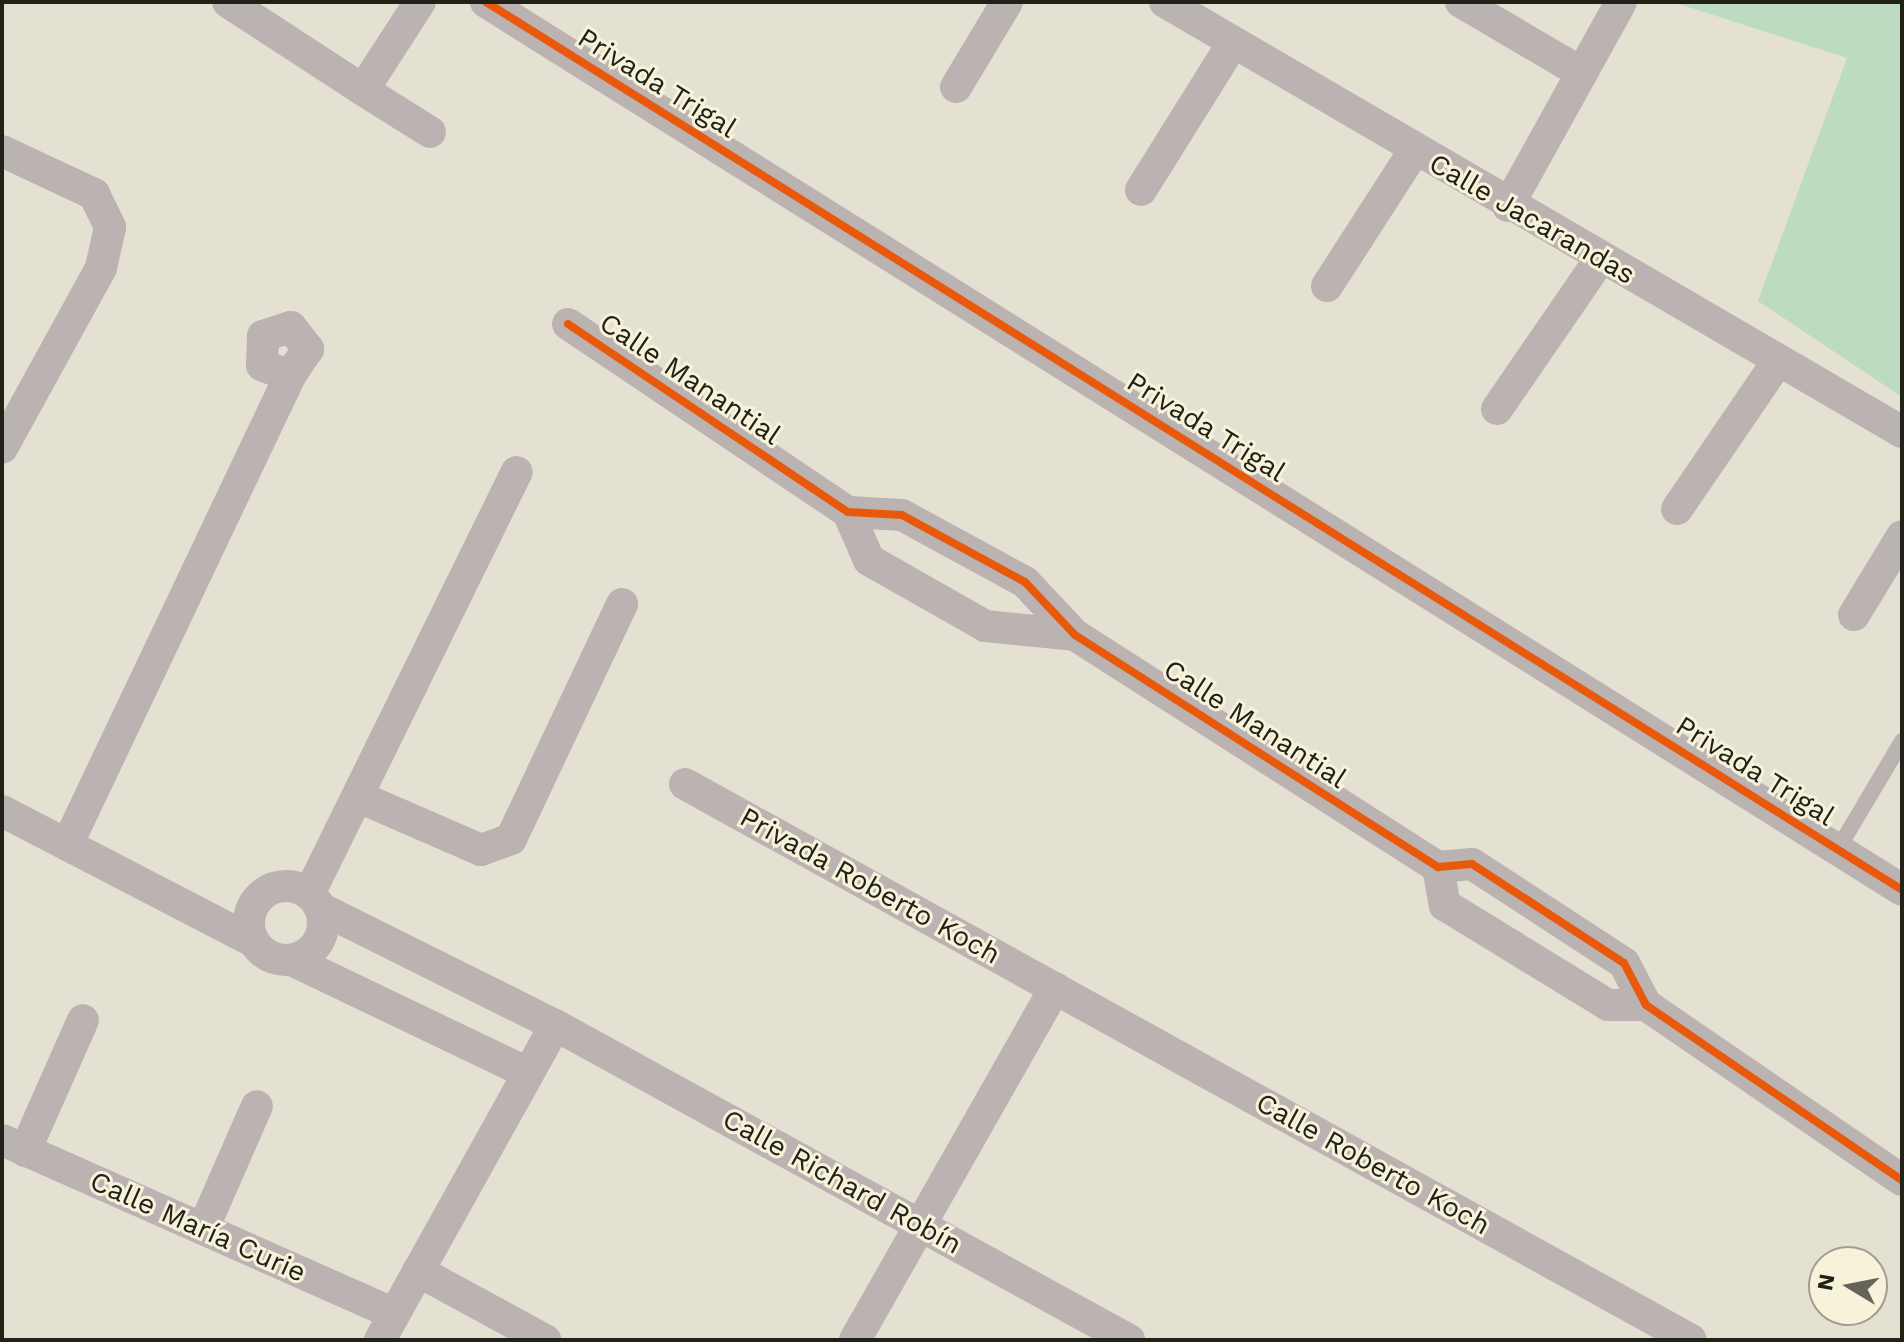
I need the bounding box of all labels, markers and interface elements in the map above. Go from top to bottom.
street label: Privada Trigal [571,21,743,145]
street label: Calle Jacarandas [1423,146,1641,292]
street label: Calle Manantial [593,306,787,452]
street label: Privada Trigal [1120,365,1292,489]
street label: Calle Manantial [1157,652,1353,796]
street label: Privada Trigal [1669,709,1841,833]
street label: Privada Roberto Koch [734,800,1006,972]
street label: Calle Roberto Koch [1250,1086,1496,1242]
street label: Calle Richard Robín [717,1102,967,1262]
street label: Calle María Curie [85,1164,311,1290]
north arrow [1808,1246,1888,1326]
text: N [1812,1272,1840,1292]

